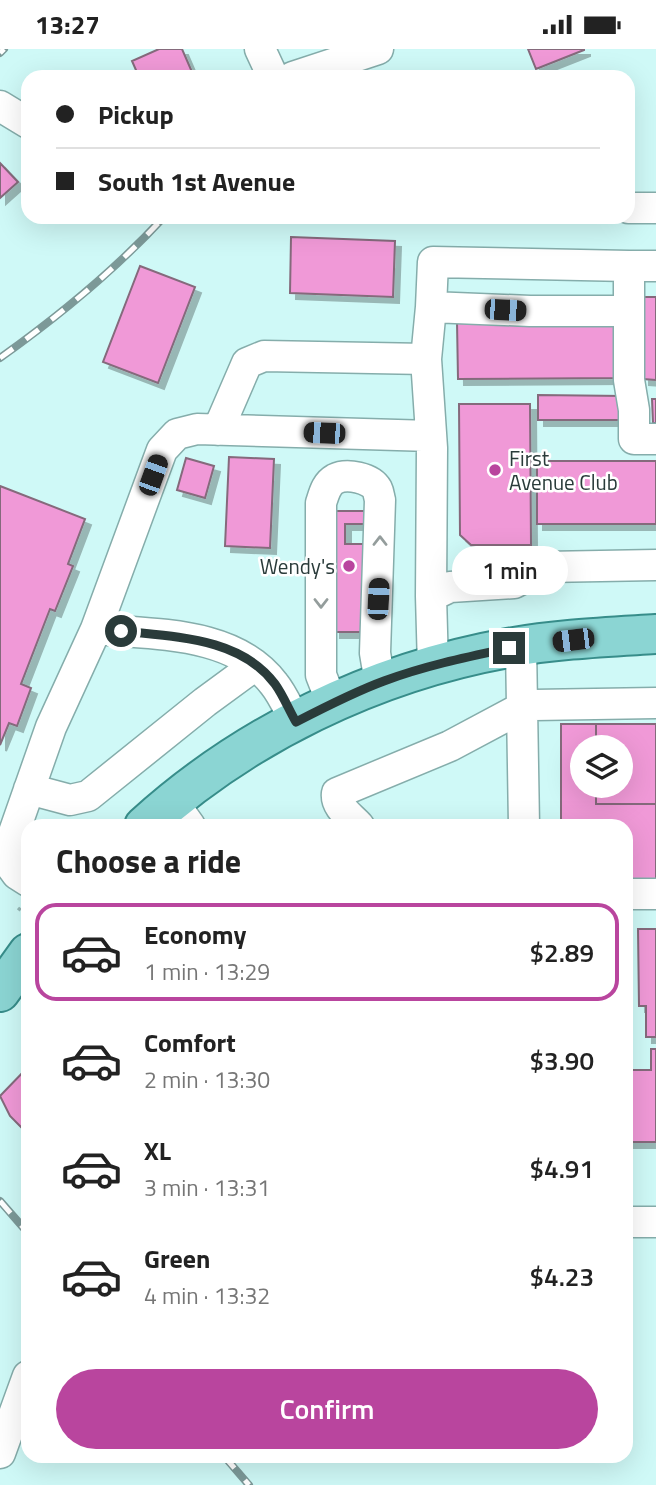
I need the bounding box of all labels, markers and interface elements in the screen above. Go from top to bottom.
text: 13:27 [35,5,100,44]
text: Pickup [98,95,174,134]
text: South 1st Avenue [98,162,295,201]
car [484,298,527,322]
car [303,422,346,444]
place label: First Avenue Club [509,442,618,498]
car [136,452,171,498]
marker: First Avenue Club [487,462,503,478]
one-way arrow [372,536,387,547]
callout: 1 min [451,547,567,595]
place label: Wendy's [260,550,335,582]
text: 1 min [482,553,538,588]
marker: Wendy's [341,558,357,574]
car [367,577,390,621]
one-way arrow [313,598,329,609]
route start [105,615,137,647]
car [551,627,596,653]
route end [493,632,525,664]
map controls [570,735,633,798]
button: layers [570,735,633,798]
text: Choose a ride [56,837,241,885]
text: Economy [144,915,246,954]
icon: car [60,921,123,984]
text: $2.89 [530,933,594,972]
text: 1 min · 13:29 [144,954,270,989]
text: Comfort [144,1023,236,1062]
icon: car [60,1029,123,1092]
text: $3.90 [530,1041,594,1080]
text: 2 min · 13:30 [144,1062,270,1097]
text: XL [144,1131,171,1170]
icon: car [60,1137,123,1200]
text: $4.91 [530,1149,594,1188]
text: 3 min · 13:31 [144,1170,270,1205]
text: Green [144,1239,210,1278]
icon: car [60,1245,123,1308]
text: $4.23 [530,1257,594,1296]
text: 4 min · 13:32 [144,1278,270,1313]
button: Confirm [56,1369,598,1449]

